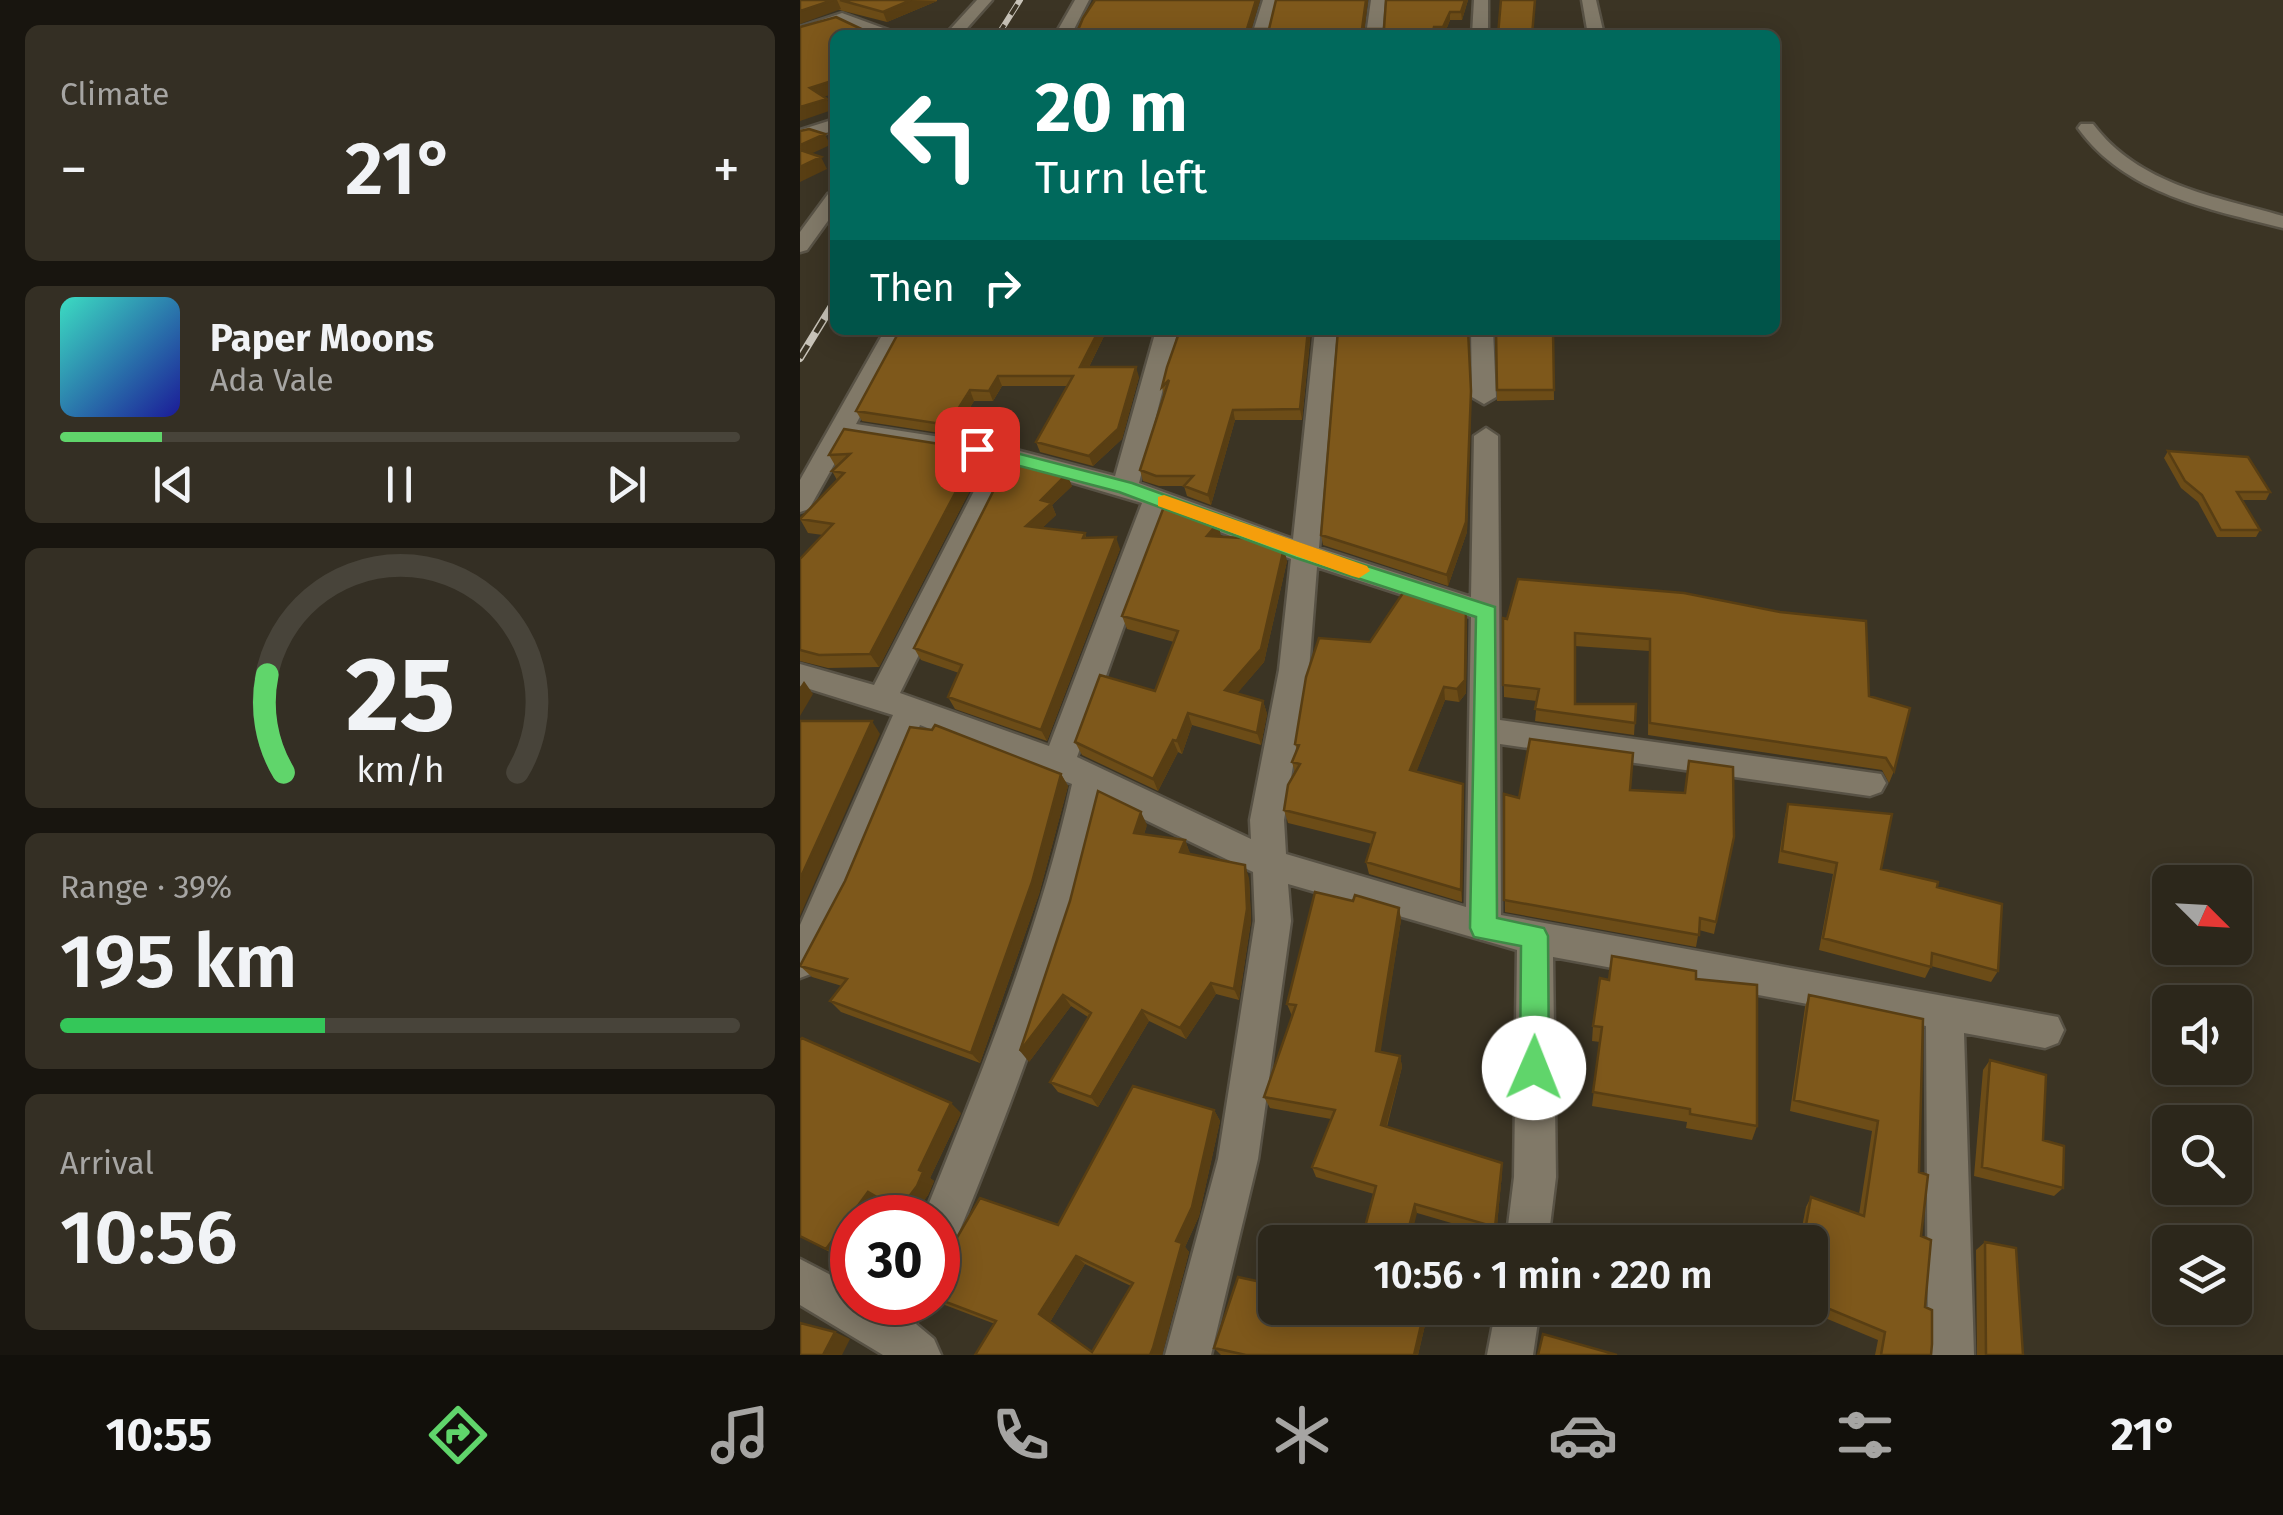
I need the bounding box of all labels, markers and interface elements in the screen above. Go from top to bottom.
text: 20 m [1035,66,1188,150]
icon: left [870,70,1000,200]
text: Climate [60,75,169,113]
text: 21° [345,124,455,214]
text: − [60,137,88,203]
text: + [713,137,740,203]
text: Turn left [1035,151,1207,205]
icon: right [975,260,1030,315]
text: Then [870,265,955,311]
text: Paper Moons [210,315,434,361]
text: Ada Vale [210,361,334,399]
pin [935,407,1020,492]
icon: arrive [950,422,1005,477]
icon: previous [146,457,201,512]
icon: pause [372,457,427,512]
icon: next [599,457,654,512]
text: 25 [345,633,455,758]
text: km/h [356,749,444,791]
north arrow [2152,865,2252,965]
map controls [2152,865,2252,1325]
text: Range · 39% [60,868,232,906]
text: 195 km [60,917,298,1007]
button: sound [2152,985,2252,1085]
position arrow [1482,1016,1586,1120]
button: search [2152,1105,2252,1205]
text: Arrival [60,1144,154,1182]
text: 10:56 [60,1193,237,1283]
speed limit sign: 30 [830,1195,960,1325]
button: layers [2152,1225,2252,1325]
text: 10:56 · 1 min · 220 m [1373,1252,1713,1298]
icon: directions [423,1400,493,1470]
icon: music [705,1400,775,1470]
icon: phone [986,1400,1056,1470]
icon: climate [1267,1400,1337,1470]
icon: car [1548,1400,1618,1470]
icon: filters [1830,1400,1900,1470]
text: 10:55 [106,1408,212,1462]
text: 21° [2111,1408,2177,1462]

